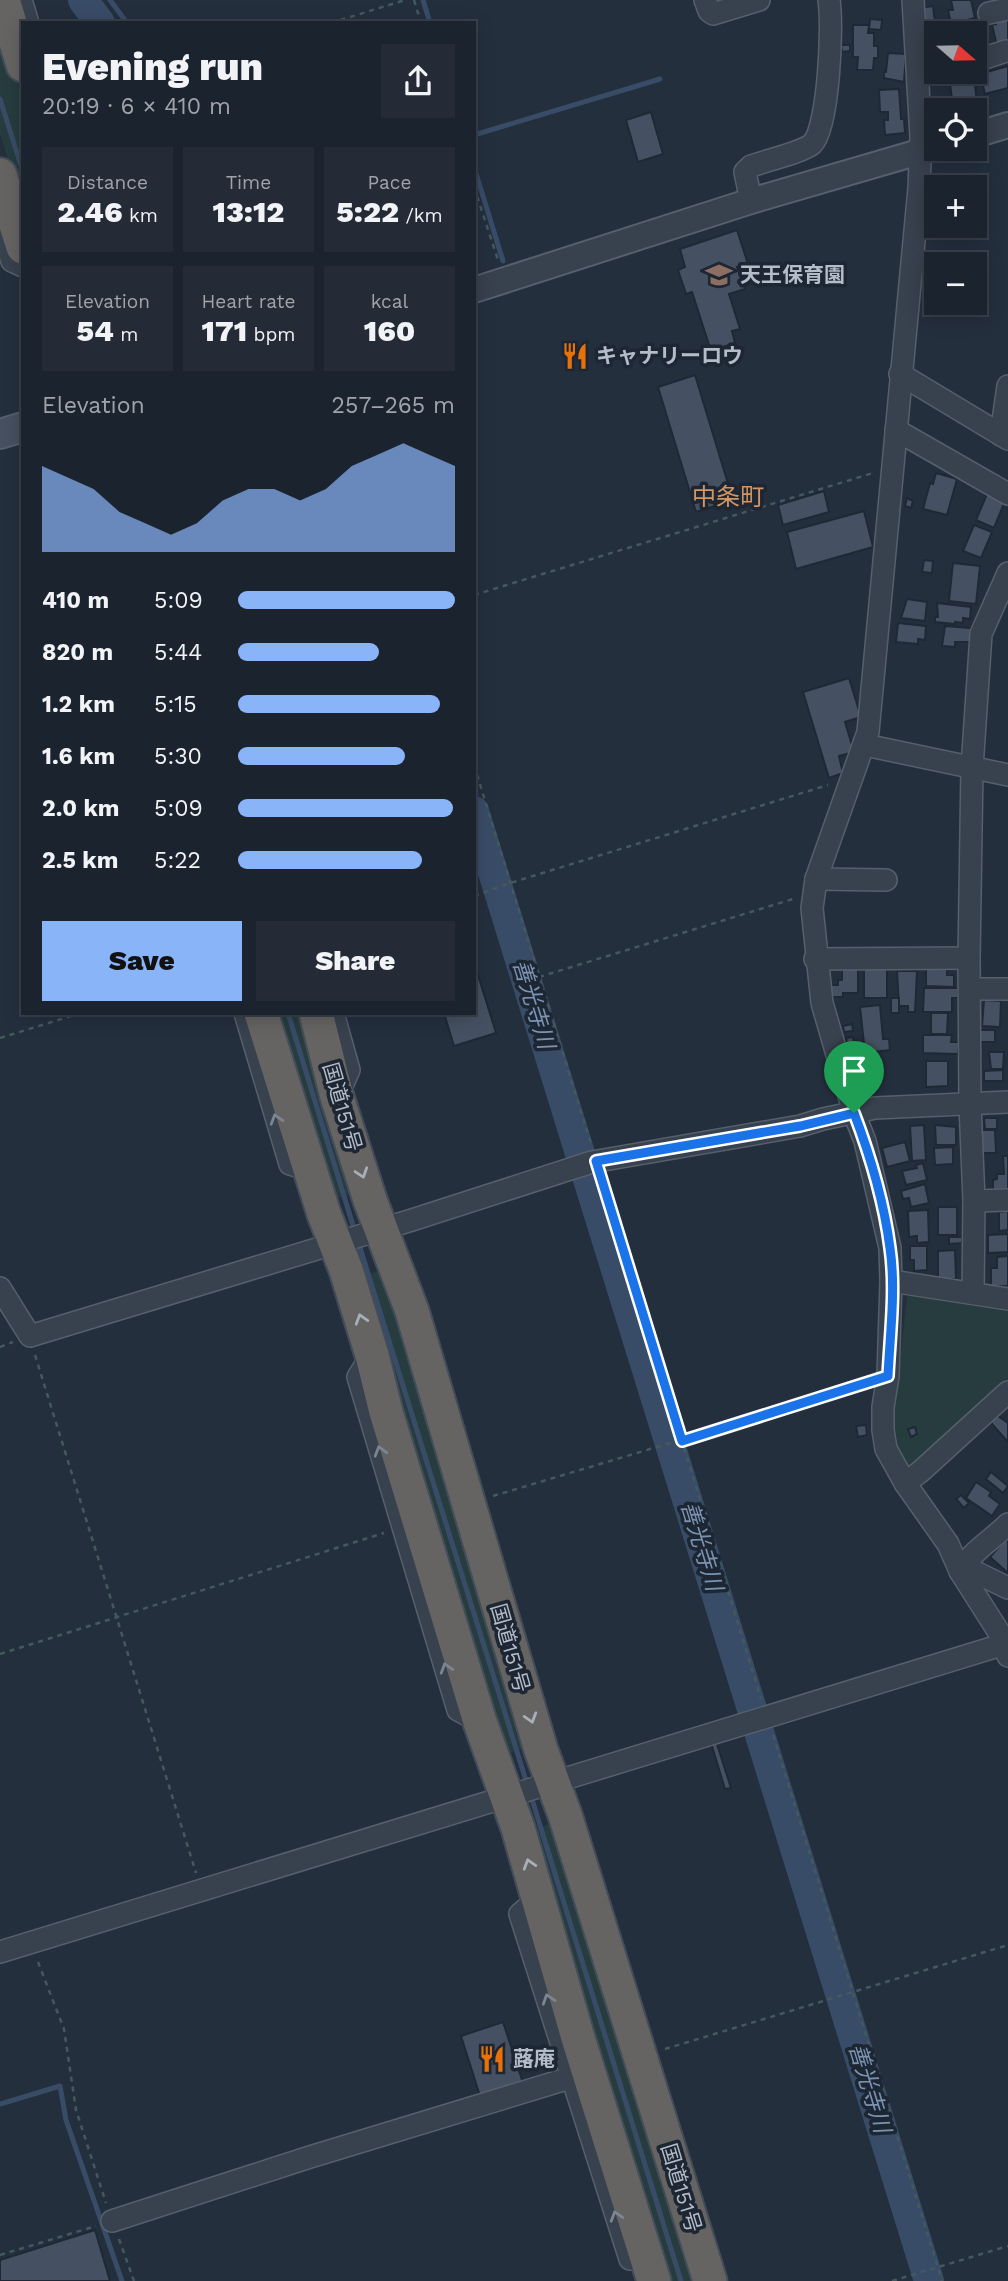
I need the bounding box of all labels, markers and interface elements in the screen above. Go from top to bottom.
north arrow [924,21,987,84]
map controls [924,21,987,315]
button: share [381,44,455,118]
text: Evening run [42,45,263,89]
text: 20:19 · 6 × 410 m [42,93,231,120]
button: locate [924,98,987,161]
text: Distance [67,171,148,194]
text: Time [226,171,271,194]
text: Pace [368,171,411,194]
button: + [924,175,987,238]
text: 2.46 [57,194,122,229]
text: 13:12 [213,194,284,229]
text: 5:22 [336,194,399,229]
text: km [122,204,158,227]
text: /km [399,204,443,227]
button: − [924,252,987,315]
school or university icon: 天王保育園 [704,260,734,290]
place label: 天王保育園 [740,262,845,287]
text: Elevation [65,290,150,313]
text: Heart rate [202,290,295,313]
text: kcal [371,290,408,313]
text: 54 [77,313,114,348]
text: 171 [202,313,247,348]
text: 160 [364,313,415,348]
text: m [114,323,138,346]
text: bpm [247,323,295,346]
restaurant icon: キャナリーロウ [560,341,590,371]
place label: キャナリーロウ [596,343,743,368]
text: Elevation [42,392,145,419]
text: 257–265 m [332,392,455,419]
district label: 中条町 [692,483,764,511]
text: 410 m [42,587,109,614]
text: 5:09 [154,587,203,614]
text: 820 m [42,639,113,666]
text: 5:44 [154,639,202,666]
text: 1.2 km [42,691,115,718]
text: 5:15 [154,691,197,718]
text: 1.6 km [42,743,115,770]
text: 5:30 [154,743,202,770]
text: 2.0 km [42,795,120,822]
text: 5:09 [154,795,203,822]
text: 2.5 km [42,847,118,874]
text: 5:22 [154,847,201,874]
button: Save [42,921,242,1001]
button: Share [256,921,455,1001]
water label: 善光寺川 [507,956,561,1055]
pin [824,1041,884,1113]
icon: arrive [835,1052,873,1090]
street label: 国道151号 [318,1059,367,1154]
one-way arrow [270,1113,285,1125]
one-way arrow [353,1167,368,1179]
one-way arrow [355,1313,369,1325]
one-way arrow [374,1445,389,1457]
water label: 善光寺川 [675,1498,729,1597]
street label: 国道151号 [486,1600,535,1695]
one-way arrow [439,1663,454,1675]
one-way arrow [522,1711,537,1723]
one-way arrow [522,1858,537,1870]
one-way arrow [541,1993,556,2005]
water label: 善光寺川 [843,2040,897,2139]
restaurant icon: 蕗庵 [477,2044,507,2074]
place label: 蕗庵 [513,2046,555,2071]
street label: 国道151号 [656,2140,707,2235]
one-way arrow [610,2210,625,2222]

